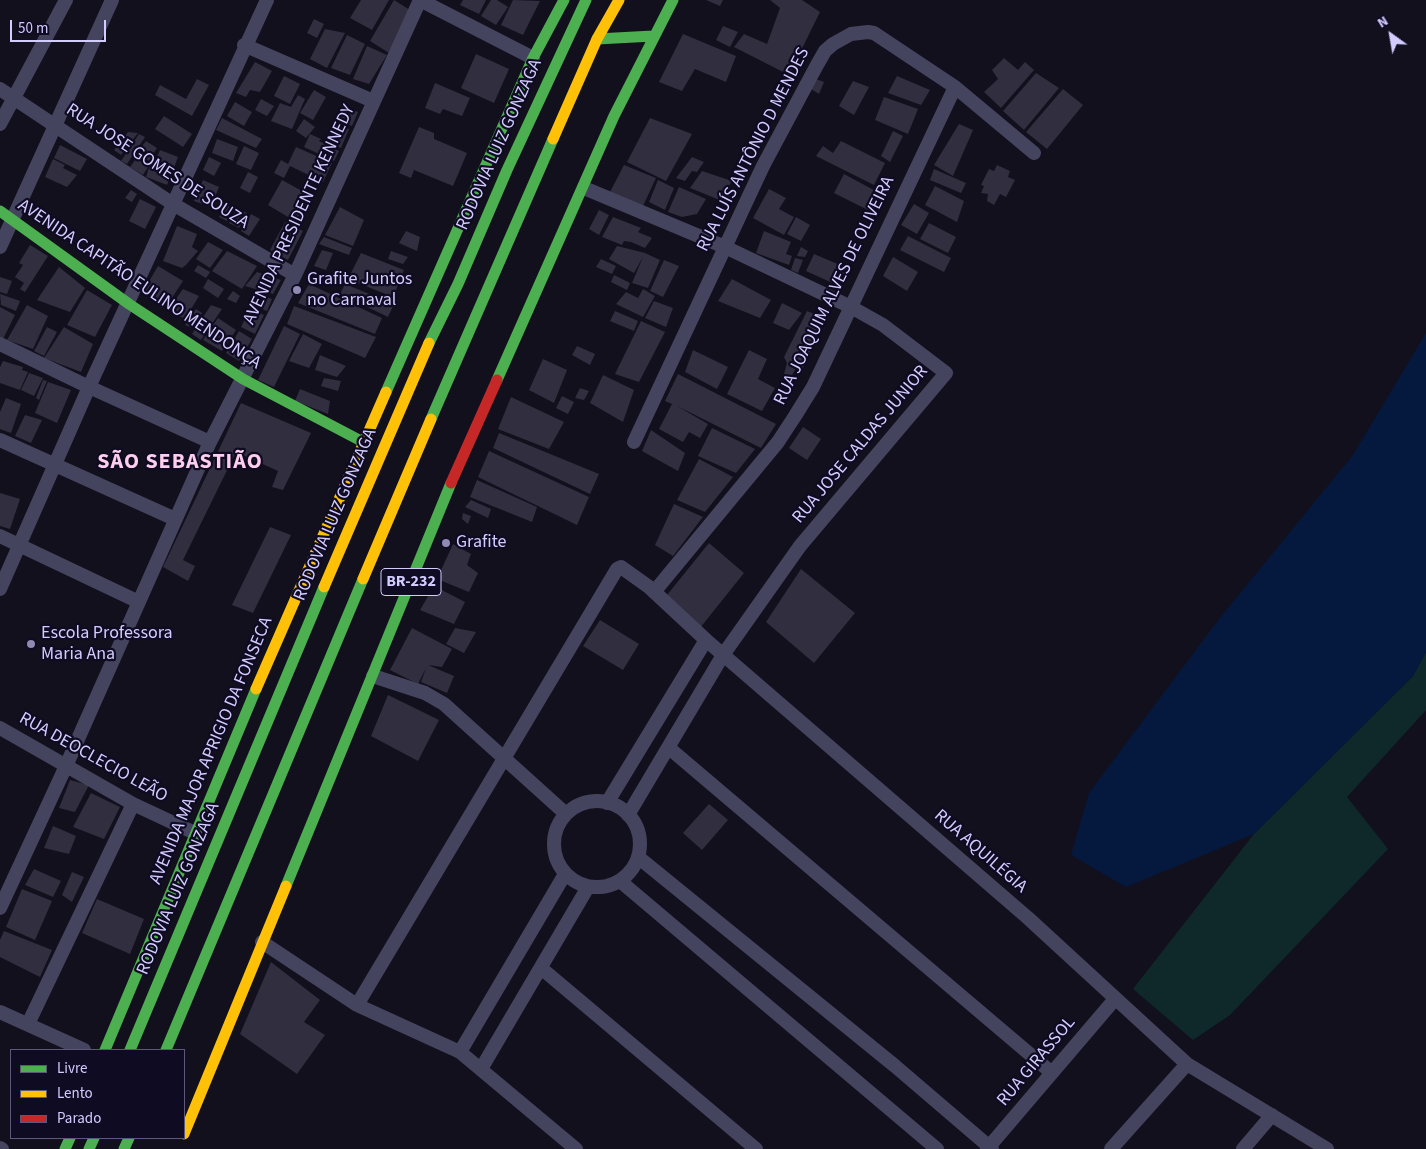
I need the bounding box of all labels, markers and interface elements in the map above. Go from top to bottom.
scale bar [12,10,109,42]
north arrow [1366,10,1416,60]
text: N [1374,11,1392,33]
text: 50 m [18,18,48,39]
street label: RUA LUÍS ANTÔNIO D MENDES [693,44,815,256]
street label: RODOVIA LUIZ GONZAGA [453,56,547,234]
street label: RUA JOSE GOMES DE SOUZA [61,100,253,234]
street label: AVENIDA PRESIDENTE KENNEDY [239,102,361,328]
street label: RUA JOAQUIM ALVES DE OLIVEIRA [770,173,900,409]
street label: AVENIDA CAPITÃO EULINO MENDONÇA [13,195,265,375]
place label: Grafite Juntos no Carnaval [307,269,412,312]
marker: Grafite Juntos no Carnaval [291,284,303,296]
street label: RUA JOSE CALDAS JUNIOR [789,362,933,528]
street label: RODOVIA LUIZ GONZAGA [290,426,382,604]
district label: SÃO SEBASTIÃO [96,450,264,476]
place label: Grafite [456,532,506,554]
marker: Grafite [440,537,452,549]
road number: BR-232 [381,568,441,596]
street label: AVENIDA MAJOR APRIGIO DA FONSECA [146,614,278,888]
place label: Escola Professora Maria Ana [41,623,173,666]
marker: Escola Professora Maria Ana [25,638,37,650]
street label: RUA DEOCLECIO LEÃO [15,708,171,808]
street label: RODOVIA LUIZ GONZAGA [133,800,225,978]
street label: RUA AQUILÉGIA [929,806,1031,898]
street label: RUA GIRASSOL [993,1013,1081,1111]
legend [10,1049,185,1139]
text: Livre [57,1058,87,1079]
text: Lento [57,1083,93,1104]
text: Parado [57,1108,101,1129]

